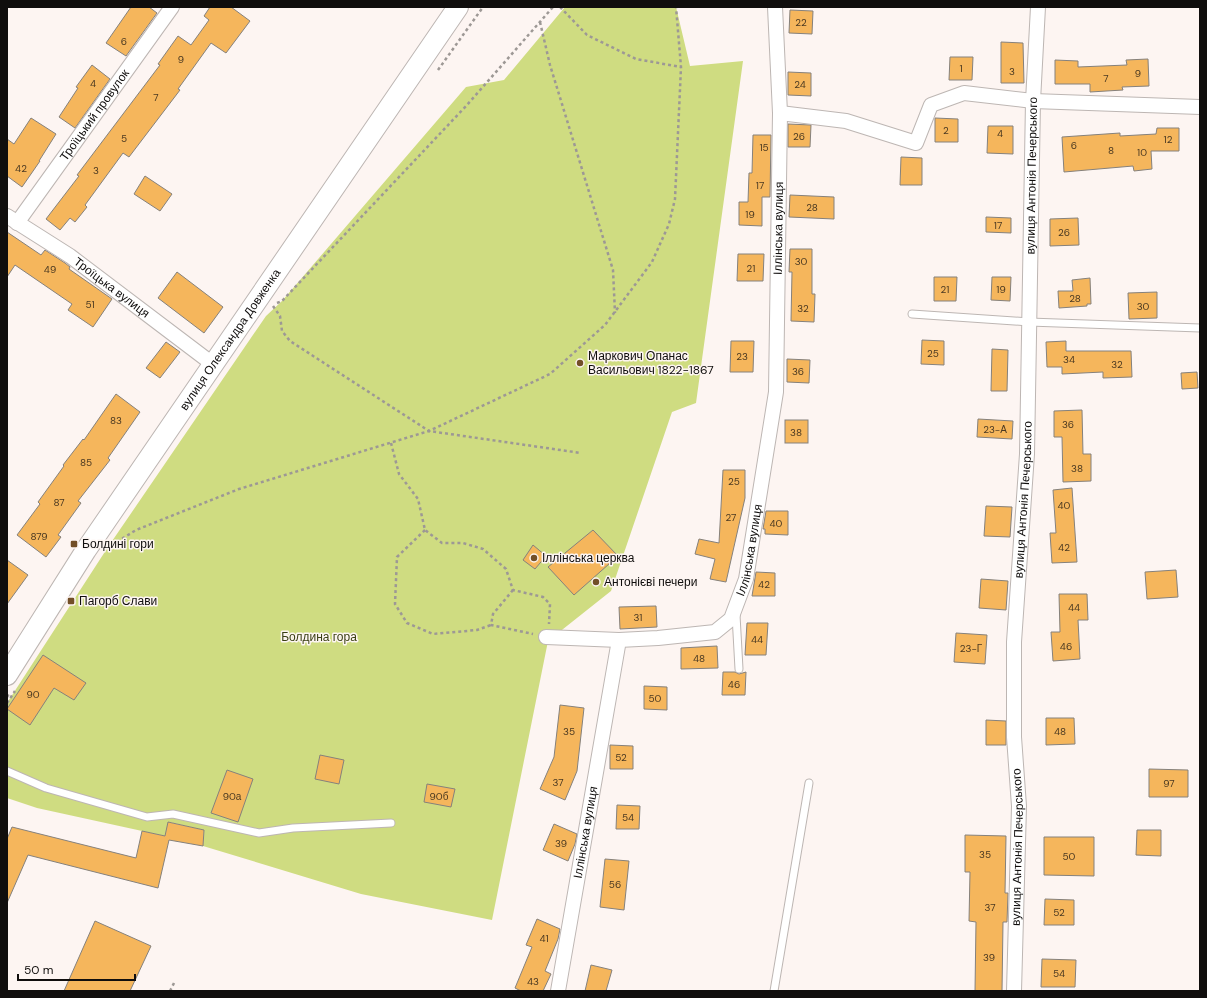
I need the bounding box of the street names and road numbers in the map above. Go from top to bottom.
street label: Троїцький провулок [56,65,133,164]
street label: вулиця Антонія Печерського [1022,96,1041,255]
street label: Іллінська вулиця [770,182,787,275]
street label: Троїцька вулиця [71,254,153,321]
street label: вулиця Олександра Довженка [176,265,284,413]
street label: вулиця Антонія Печерського [1010,420,1036,579]
street label: Іллінська вулиця [732,503,766,598]
street label: вулиця Антонія Печерського [1008,767,1027,926]
street label: Іллінська вулиця [570,785,601,880]

